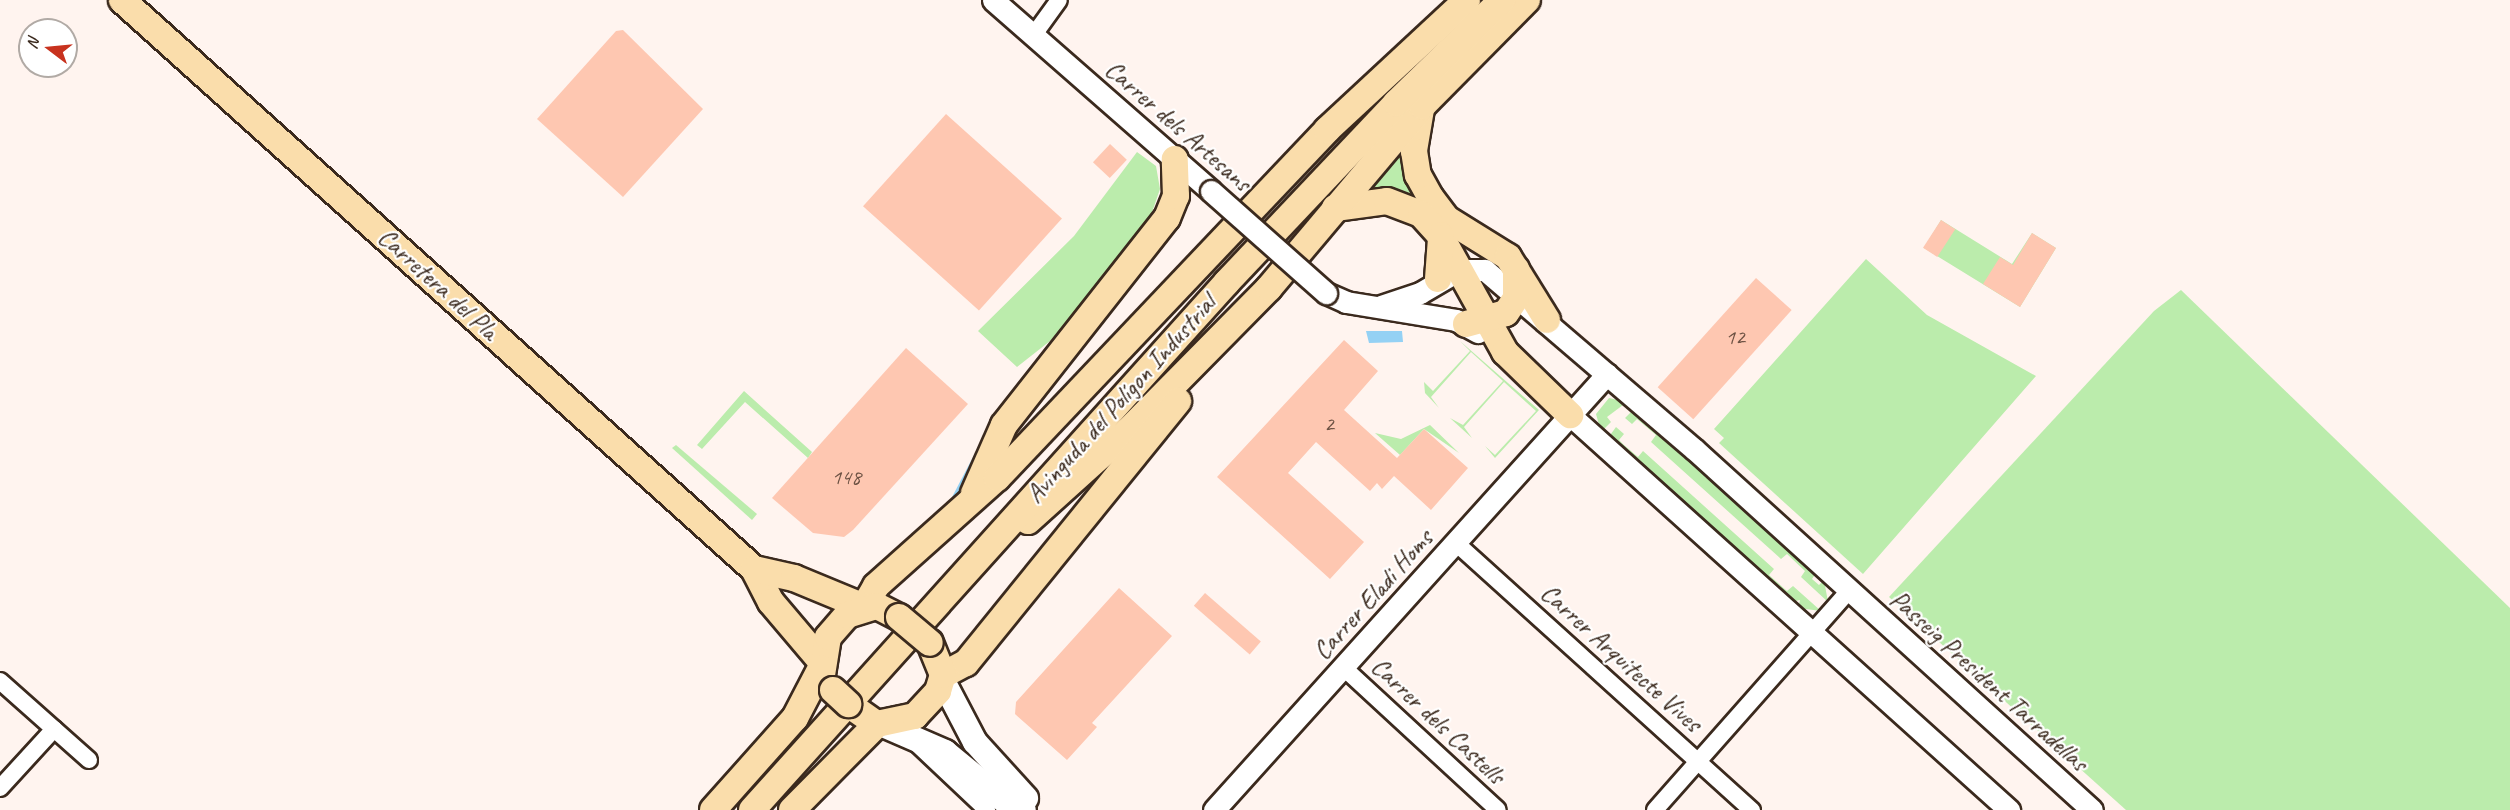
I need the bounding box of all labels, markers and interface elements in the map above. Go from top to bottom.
north arrow [18,18,78,78]
text: N [22,36,44,51]
street label: Carrer dels Artesans [1098,54,1258,198]
street label: Carretera del Pla [371,221,505,347]
street label: Avinguda del Polígon Industrial [1020,289,1222,509]
house number: 12 [1725,325,1745,351]
house number: 2 [1324,412,1334,438]
house number: 148 [831,465,861,491]
street label: Carrer Eladi Homs [1306,523,1440,667]
street label: Carrer Arquitecte Vives [1534,577,1708,739]
street label: Passeig President Tarradellas [1884,584,2094,778]
street label: Carrer dels Castells [1365,651,1511,791]

